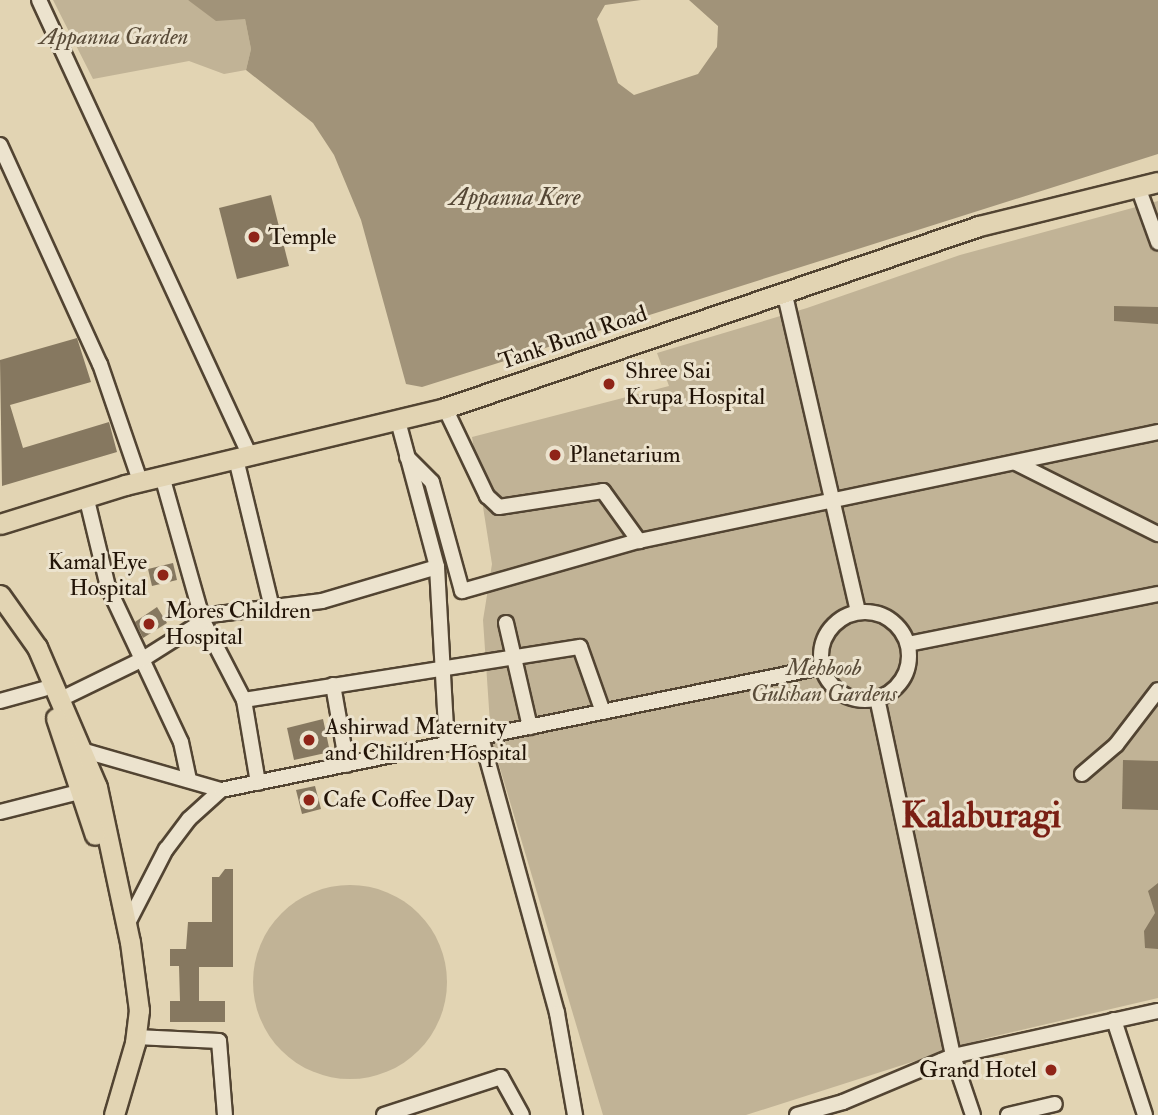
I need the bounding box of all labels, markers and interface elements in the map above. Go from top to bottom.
park label: Appanna Garden [39,23,189,51]
water label: Appanna Kere [450,184,580,212]
place label: Temple [268,223,336,251]
marker: Temple [246,229,262,245]
street label: Tank Bund Road [495,300,651,376]
place label: Shree Sai Krupa Hospital [625,357,765,411]
marker: Shree Sai Krupa Hospital [599,374,619,394]
place label: Planetarium [569,441,681,469]
marker: Planetarium [547,447,563,463]
place label: Kamal Eye Hospital [48,548,147,602]
marker: Kamal Eye Hospital [153,565,173,585]
place label: Mores Children Hospital [165,597,311,651]
marker: Mores Children Hospital [139,614,159,634]
park label: Mehboob Gulshan Gardens [751,654,897,708]
place label: Ashirwad Maternity and Children Hospital [325,713,527,767]
marker: Ashirwad Maternity and Children Hospital [299,730,319,750]
place label: Cafe Coffee Day [323,786,474,814]
marker: Cafe Coffee Day [301,792,317,808]
district label: Kalaburagi [901,794,1061,838]
place label: Grand Hotel [919,1056,1037,1084]
marker: Grand Hotel [1043,1062,1059,1078]

